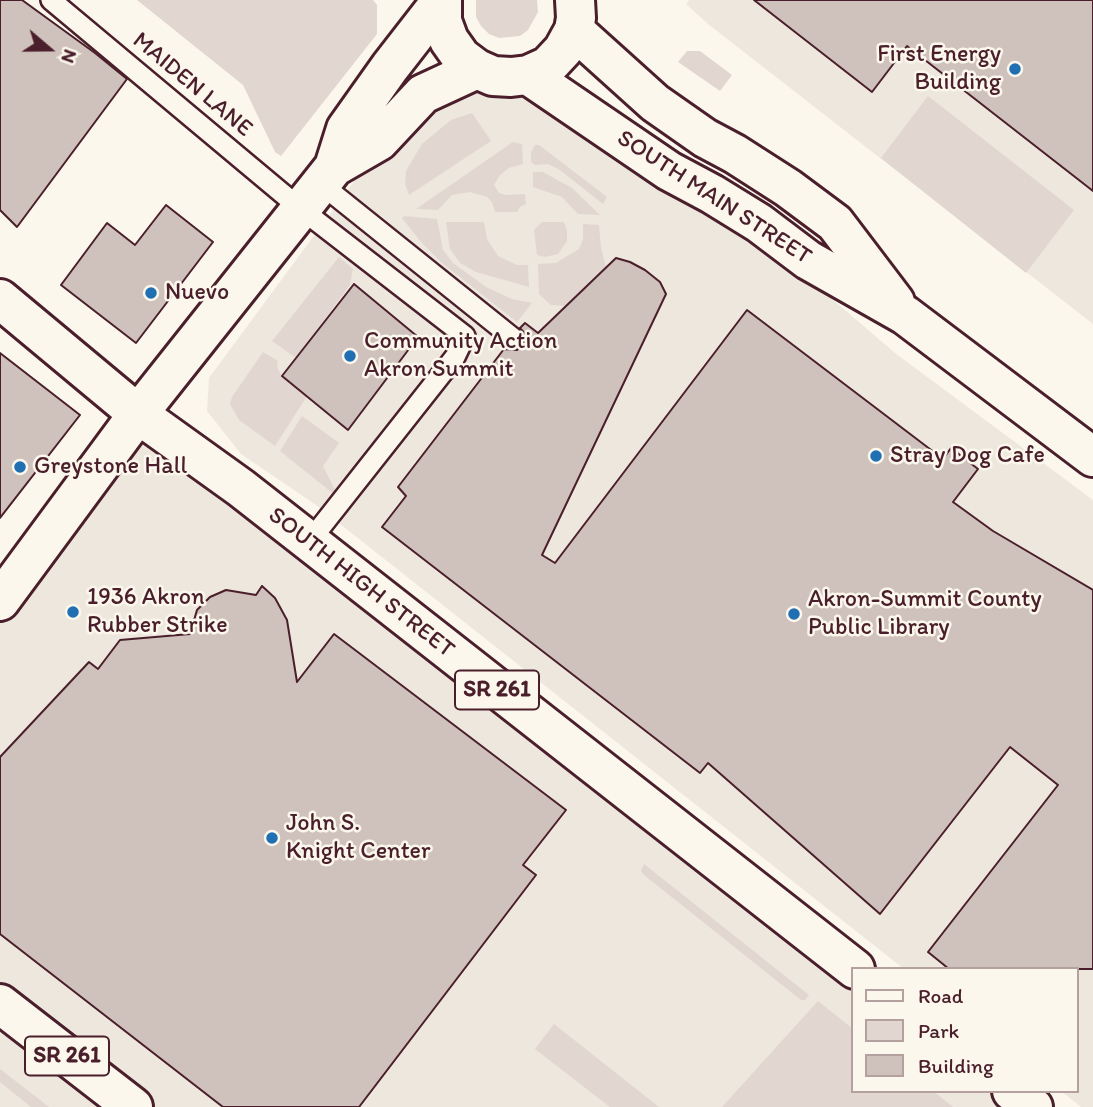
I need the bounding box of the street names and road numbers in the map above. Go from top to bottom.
street label: MAIDEN LANE [126,27,258,143]
street label: SOUTH MAIN STREET [611,124,817,272]
street label: SOUTH HIGH STREET [262,501,460,665]
road number: SR 261 [455,670,539,710]
road number: SR 261 [25,1036,109,1076]

